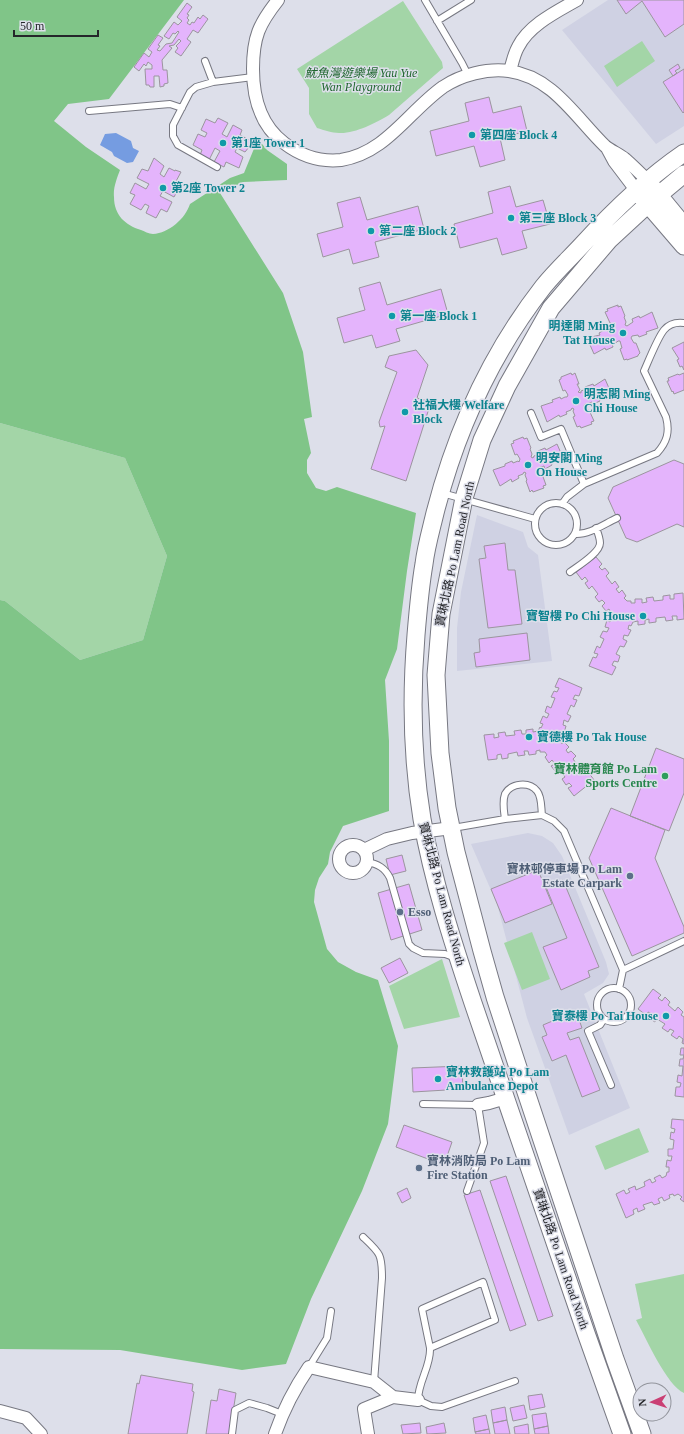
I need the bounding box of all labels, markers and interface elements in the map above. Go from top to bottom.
scale bar [14,12,98,38]
text: 50 m [20,19,45,33]
park label: 魷魚灣遊樂場 Yau Yue Wan Playground [305,66,418,94]
place label: 第四座 Block 4 [480,128,557,142]
marker: 第四座 Block 4 [467,130,477,140]
place label: 第1座 Tower 1 [231,136,305,150]
marker: 第1座 Tower 1 [218,138,228,148]
place label: 第2座 Tower 2 [171,181,245,195]
marker: 第2座 Tower 2 [158,183,168,193]
place label: 第三座 Block 3 [519,211,596,225]
marker: 第三座 Block 3 [506,213,516,223]
place label: 第二座 Block 2 [379,224,456,238]
marker: 第二座 Block 2 [366,226,376,236]
place label: 第一座 Block 1 [400,309,477,323]
marker: 第一座 Block 1 [387,311,397,321]
place label: 明達閣 Ming Tat House [549,319,616,347]
marker: 明達閣 Ming Tat House [618,328,628,338]
place label: 明志閣 Ming Chi House [584,387,650,415]
marker: 明志閣 Ming Chi House [571,396,581,406]
place label: 社福大樓 Welfare Block [413,398,505,426]
marker: 社福大樓 Welfare Block [400,407,410,417]
place label: 明安閣 Ming On House [536,451,602,479]
marker: 明安閣 Ming On House [523,460,533,470]
street label: 寶琳北路 Po Lam Road North [433,480,477,628]
place label: 寶智樓 Po Chi House [526,609,636,623]
marker: 寶智樓 Po Chi House [638,611,648,621]
place label: 寶德樓 Po Tak House [537,730,647,744]
marker: 寶德樓 Po Tak House [524,732,534,742]
place label: 寶林體育館 Po Lam Sports Centre [554,762,658,790]
marker: 寶林體育館 Po Lam Sports Centre [660,771,670,781]
street label: 寶琳北路 Po Lam Road North [416,821,468,967]
place label: 寶林邨停車場 Po Lam Estate Carpark [507,862,622,890]
marker: 寶林邨停車場 Po Lam Estate Carpark [625,871,635,881]
place label: Esso [408,905,431,919]
marker: Esso [395,907,405,917]
place label: 寶泰樓 Po Tai House [552,1009,659,1023]
marker: 寶泰樓 Po Tai House [661,1011,671,1021]
place label: 寶林救護站 Po Lam Ambulance Depot [446,1065,549,1093]
marker: 寶林救護站 Po Lam Ambulance Depot [433,1074,443,1084]
place label: 寶林消防局 Po Lam Fire Station [427,1154,530,1182]
marker: 寶林消防局 Po Lam Fire Station [414,1163,424,1173]
street label: 寶琳北路 Po Lam Road North [530,1187,592,1331]
north arrow [632,1382,672,1422]
text: N [636,1398,648,1407]

